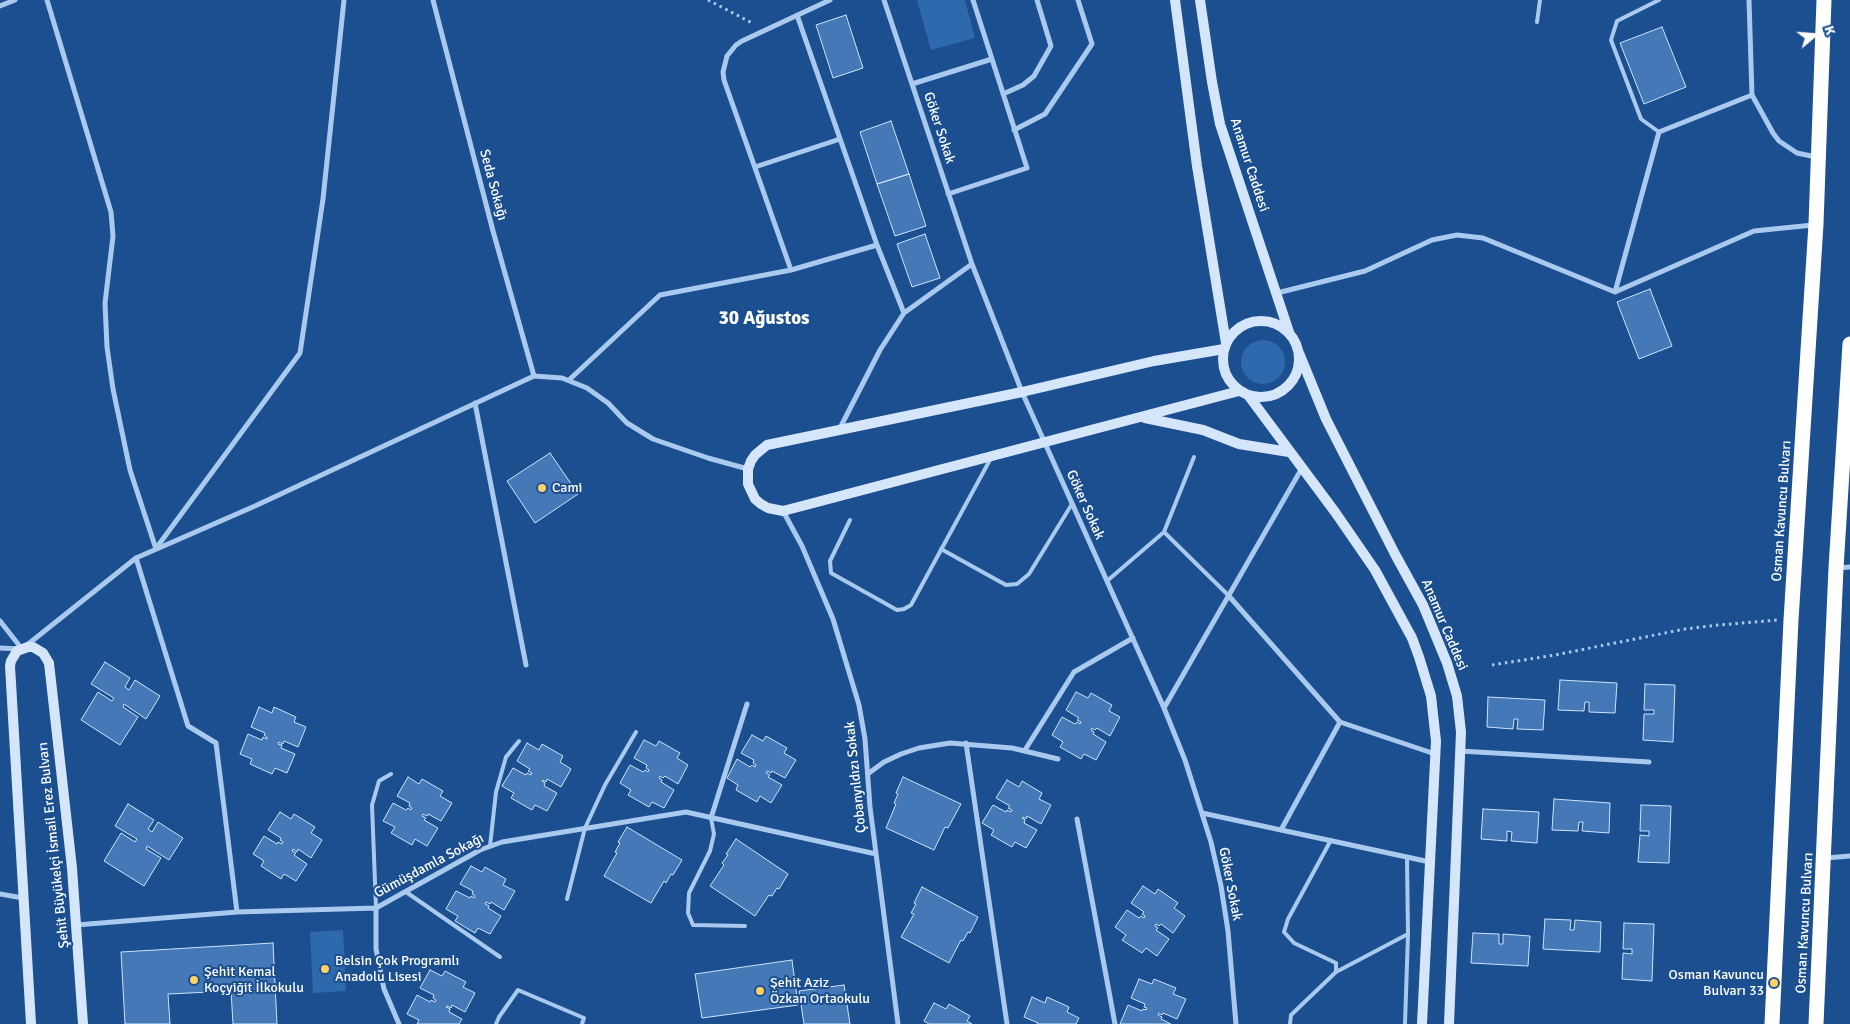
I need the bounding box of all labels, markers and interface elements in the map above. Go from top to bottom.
north arrow [1790,10,1840,60]
text: K [1820,23,1839,37]
street label: Göker Sokak [920,90,958,166]
street label: Anamur Caddesi [1226,116,1272,214]
street label: Seda Sokağı [475,148,511,222]
district label: 30 Ağustos [719,308,809,330]
street label: Osman Kavuncu Bulvarı [1769,440,1795,582]
street label: Göker Sokak [1062,468,1108,542]
place label: Cami [552,480,582,496]
marker: Cami [536,482,548,494]
street label: Anamur Caddesi [1417,577,1471,673]
street label: Çobanyıldızı Sokak [842,720,870,834]
street label: Şehit Büyükelçi İsmail Erez Bulvarı [35,741,73,949]
street label: Gümüşdamla Sokağı [371,830,487,902]
street label: Göker Sokak [1215,846,1245,922]
street label: Osman Kavuncu Bulvarı [1793,852,1817,994]
place label: Belsin Çok Programlı Anadolu Lisesi [335,953,459,986]
marker: Belsin Çok Programlı Anadolu Lisesi [319,963,331,975]
place label: Şehit Kemal Koçyiğit İlkokulu [204,964,304,996]
place label: Osman Kavuncu Bulvarı 33 [1669,967,1764,1000]
marker: Şehit Kemal Koçyiğit İlkokulu [188,974,200,986]
place label: Şehit Aziz Özkan Ortaokulu [770,975,870,1008]
marker: Osman Kavuncu Bulvarı 33 [1768,977,1780,989]
marker: Şehit Aziz Özkan Ortaokulu [754,985,766,997]

